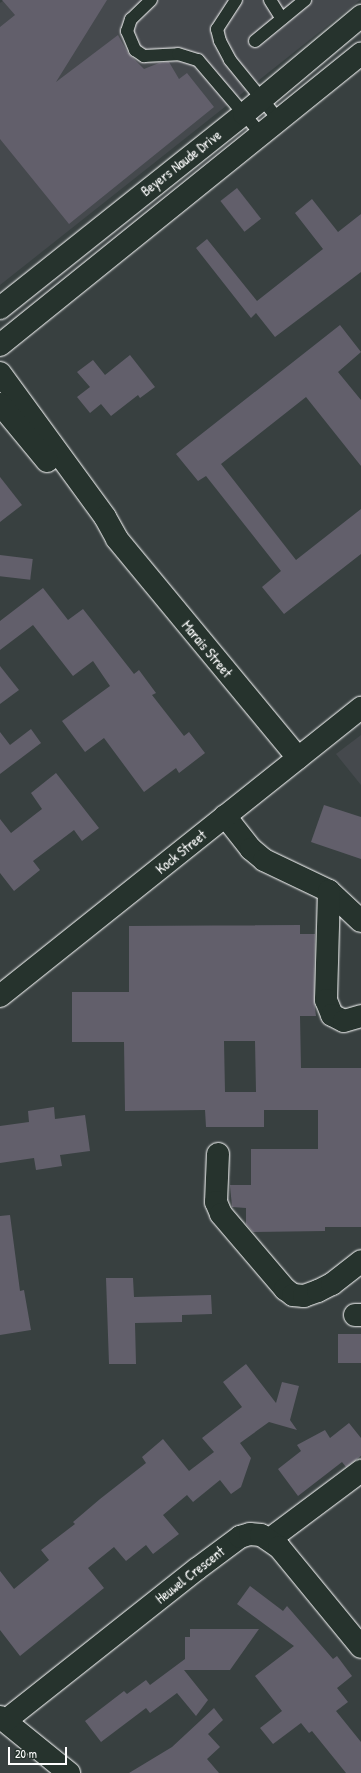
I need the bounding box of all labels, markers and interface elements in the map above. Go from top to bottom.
street label: Beyers Naude Drive [137,126,225,200]
street label: Marais Street [178,617,236,681]
street label: Kock Street [152,827,210,877]
street label: Heuwel Crescent [152,1543,228,1607]
scale bar [10,1739,69,1765]
text: 20 m [15,1745,37,1762]

